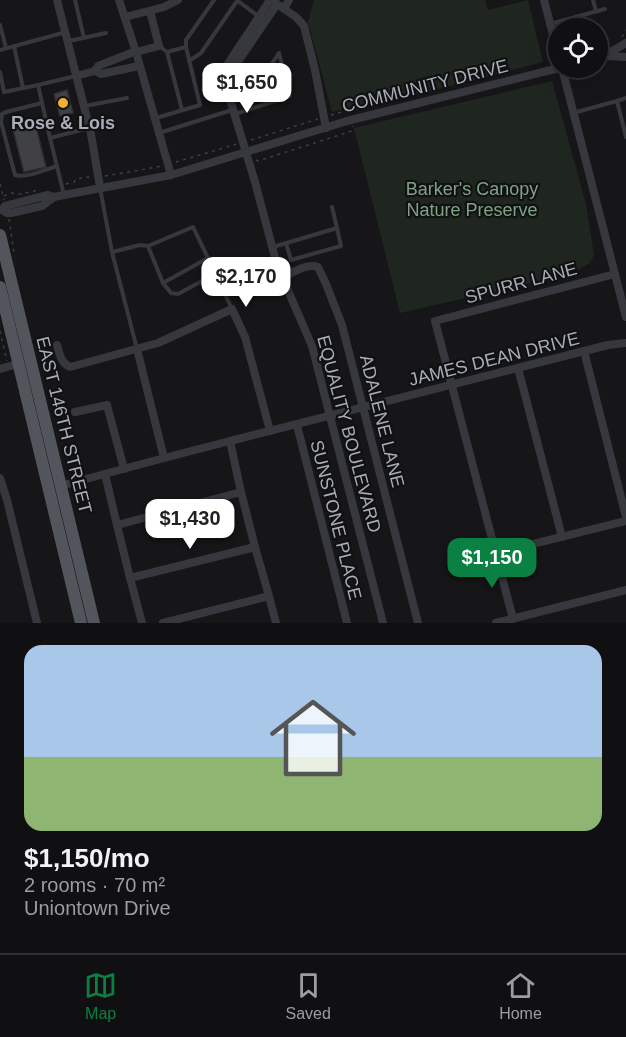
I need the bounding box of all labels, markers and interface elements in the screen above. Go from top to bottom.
map controls [548,18,608,78]
button: locate [548,18,608,78]
street label: COMMUNITY DRIVE [340,56,510,116]
pin: $1,650 [198,63,296,114]
text: $1,650 [216,71,278,93]
marker: Rose & Lois [56,96,70,110]
place label: Rose & Lois [11,113,115,133]
park label: Barker's Canopy Nature Preserve [406,179,538,220]
pin: $2,170 [197,257,295,308]
street label: SPURR LANE [463,258,579,308]
text: $2,170 [215,265,277,287]
street label: JAMES DEAN DRIVE [407,328,581,390]
street label: EQUALITY BOULEVARD [313,333,385,535]
street label: EAST 146TH STREET [32,334,96,516]
street label: ADALENE LANE [356,353,408,489]
street label: SUNSTONE PLACE [306,438,366,602]
pin: $1,430 [141,499,239,550]
text: $1,430 [159,507,221,529]
pin: $1,150 [443,538,541,589]
text: $1,150 [461,546,523,568]
icon: home [259,684,367,792]
text: $1,150/mo [24,843,150,873]
text: 2 rooms · 70 m² [24,874,165,896]
text: Uniontown Drive [24,897,171,919]
tab: Map [84,969,117,1023]
tab: Saved [285,969,331,1023]
tab: Home [499,969,542,1023]

